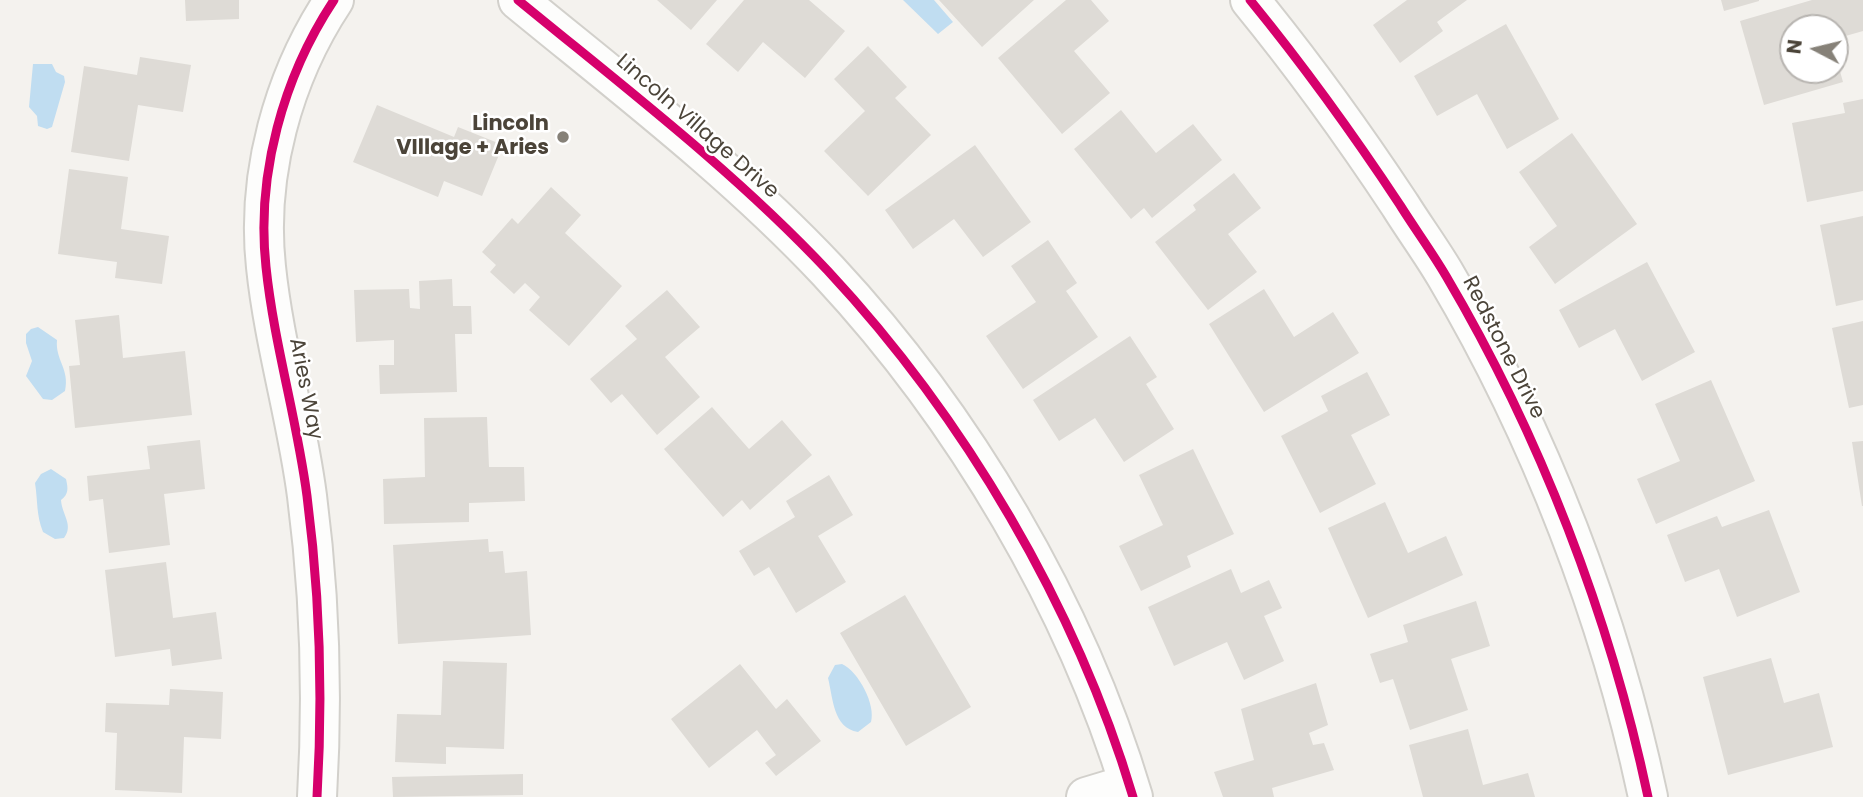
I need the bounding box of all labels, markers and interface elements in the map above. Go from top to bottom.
north arrow [1779,14,1849,84]
text: N [1780,38,1809,55]
street label: Lincoln Village Drive [610,49,784,205]
place label: Lincoln VIllage + Aries [396,112,549,162]
marker: Lincoln VIllage + Aries [555,129,571,145]
street label: Redstone Drive [1456,272,1550,424]
street label: Aries Way [283,336,327,442]

